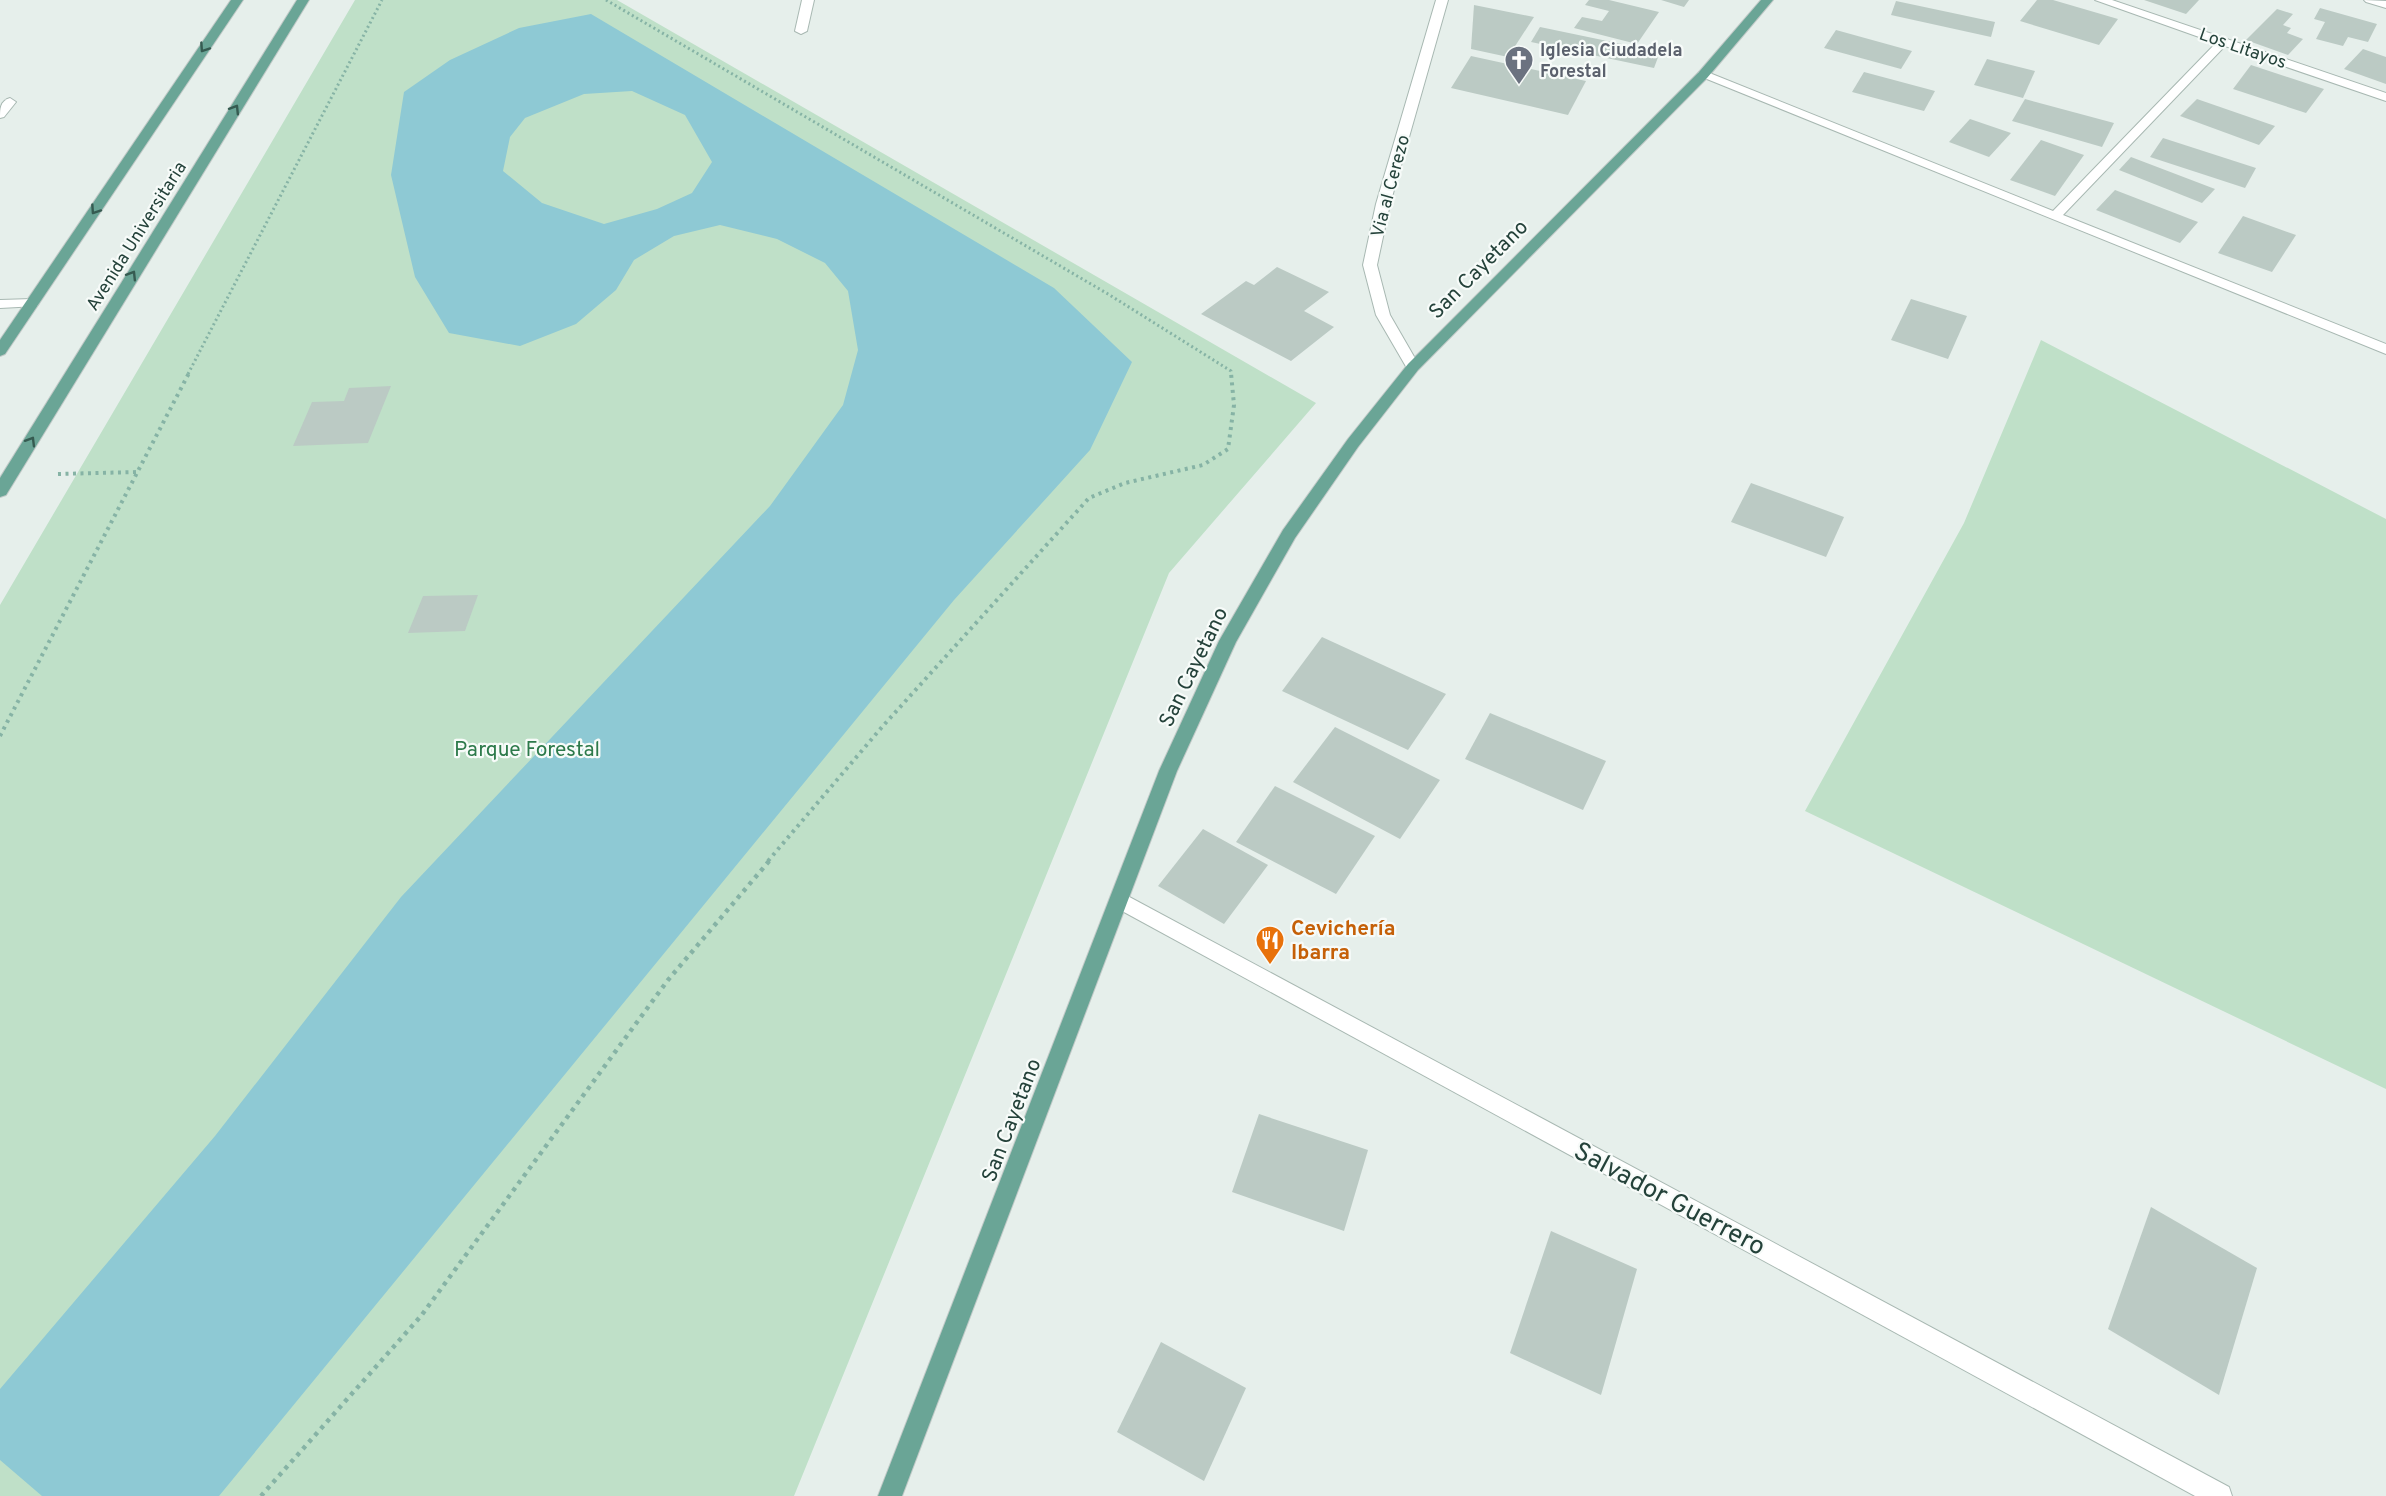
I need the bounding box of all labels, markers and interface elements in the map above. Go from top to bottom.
street label: Los Litayos [2196,24,2289,75]
place label: Iglesia Ciudadela Forestal [1540,40,1683,84]
one-way arrow [200,42,211,53]
church icon: Iglesia Ciudadela Forestal [1503,44,1535,86]
one-way arrow [227,105,239,115]
street label: Via al Cerezo [1367,133,1416,240]
street label: Avenida Universitaria [82,158,193,316]
one-way arrow [91,203,102,214]
street label: San Cayetano [1423,214,1535,326]
one-way arrow [125,271,137,281]
one-way arrow [23,437,35,447]
street label: San Cayetano [1154,603,1235,732]
park label: Parque Forestal [454,737,600,764]
place label: Cevichería Ibarra [1291,916,1395,967]
restaurant icon: Cevichería Ibarra [1254,924,1286,966]
street label: San Cayetano [976,1055,1048,1186]
street label: Salvador Guerrero [1567,1136,1770,1265]

